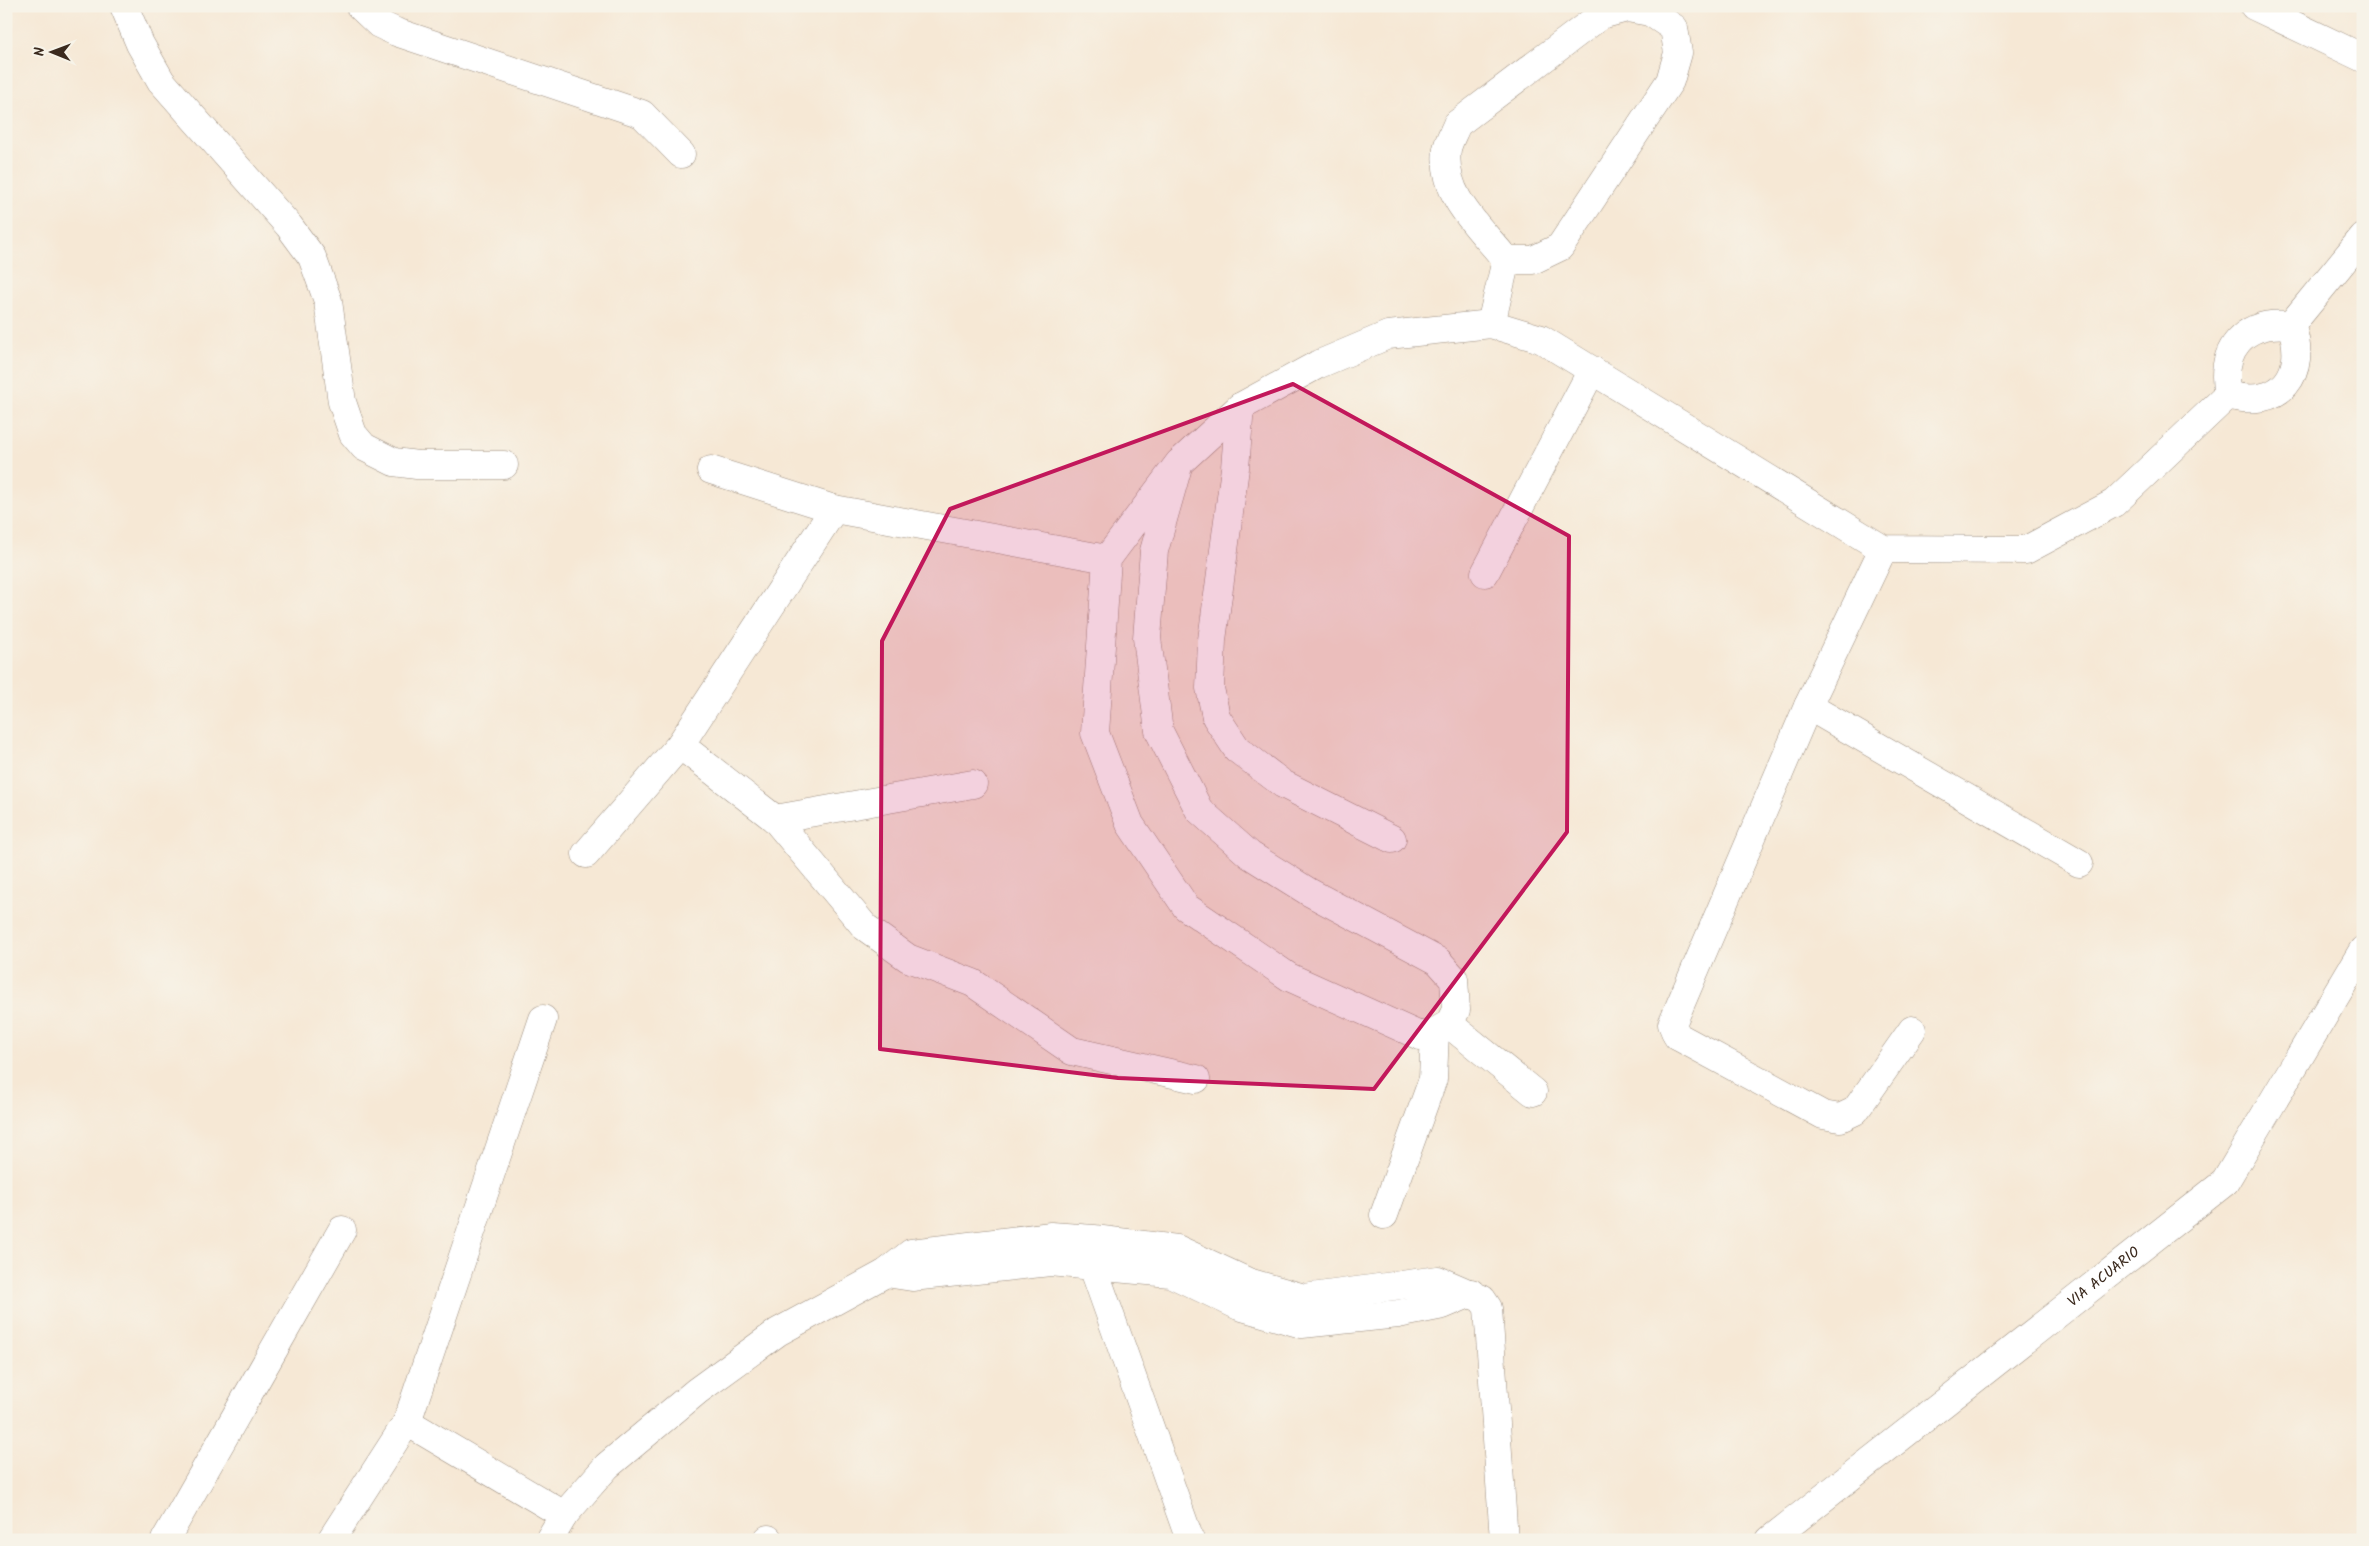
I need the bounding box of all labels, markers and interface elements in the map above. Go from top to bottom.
north arrow [28,28,78,78]
text: N [29,47,51,56]
street label: VIA ACUARIO [2063,1241,2145,1313]

